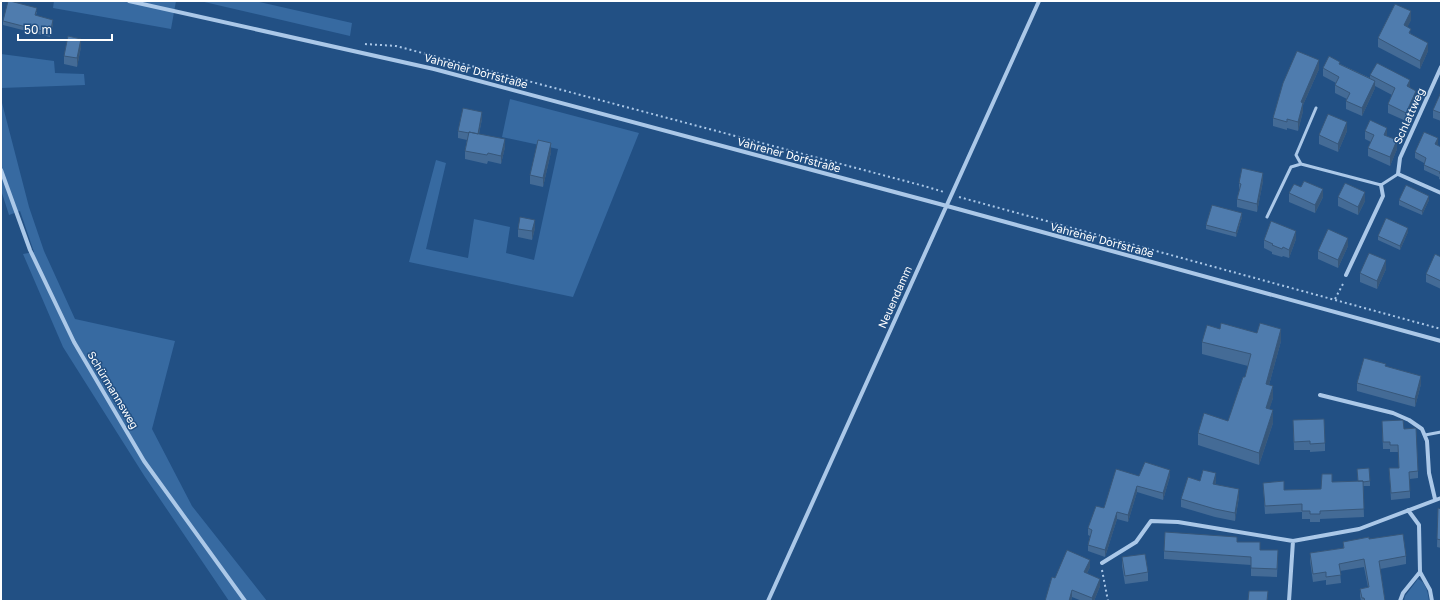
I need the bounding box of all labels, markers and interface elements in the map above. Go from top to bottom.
scale bar [18,16,112,42]
text: 50 m [24,22,52,37]
street label: Vahrener Dorfstraße [423,50,529,91]
street label: Schlattweg [1390,86,1427,146]
street label: Vahrener Dorfstraße [736,134,842,175]
street label: Vahrener Dorfstraße [1049,219,1155,260]
street label: Neuendamm [875,264,914,330]
street label: Schürmannsweg [85,349,142,431]

